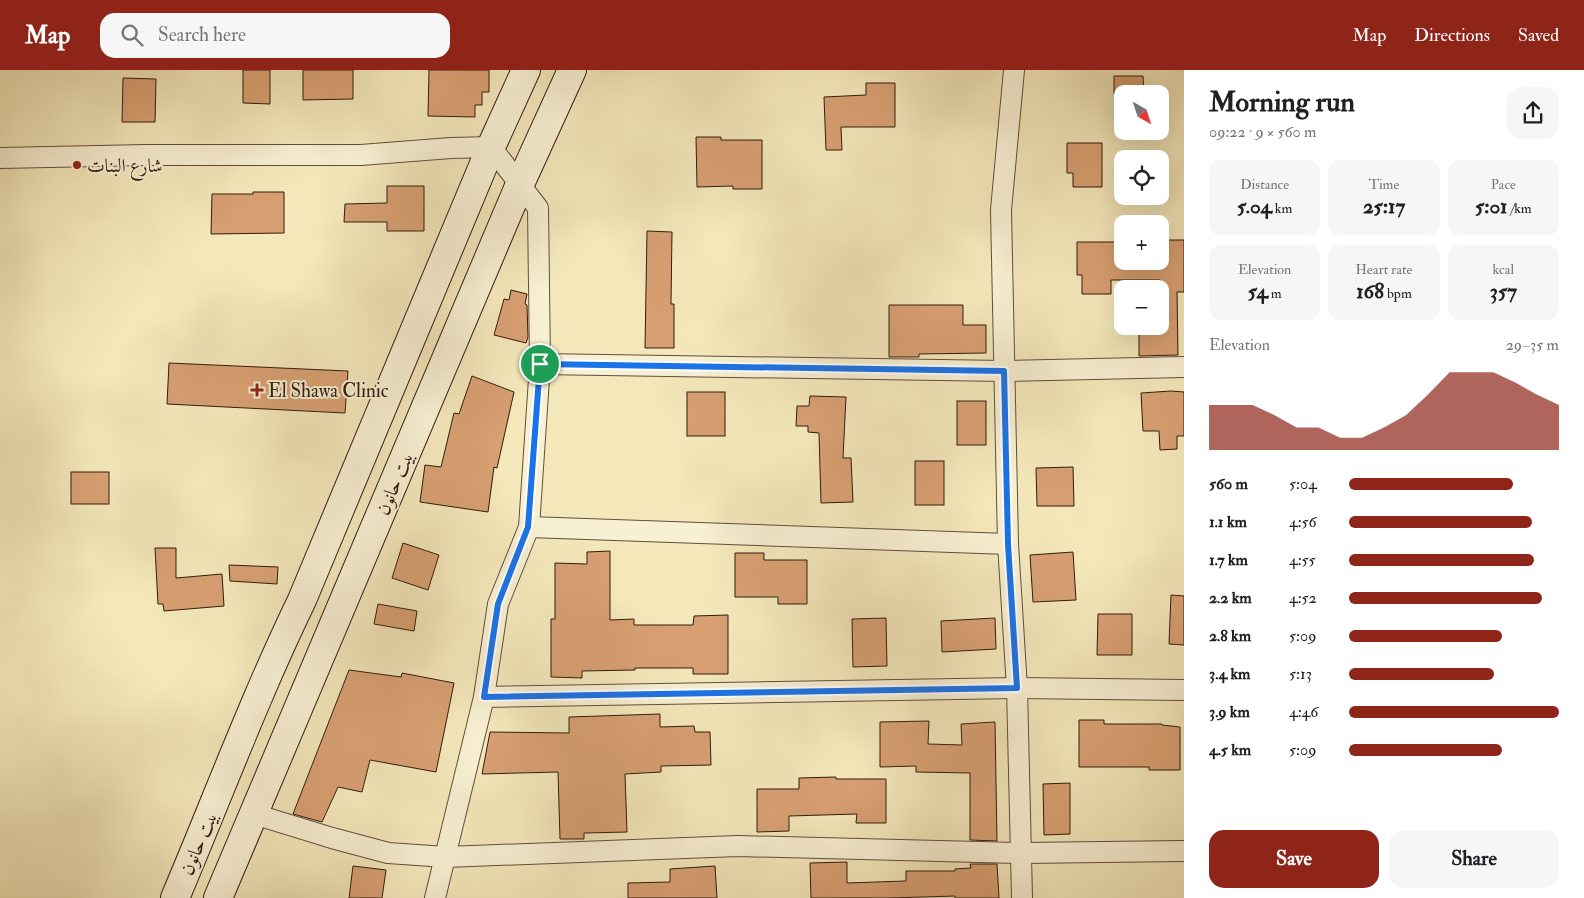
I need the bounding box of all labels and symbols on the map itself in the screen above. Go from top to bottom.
north arrow [1114,85,1169,140]
place label: شارع البنات [87,154,163,181]
marker: شارع البنات [71,159,83,171]
pin [519,343,561,385]
place label: El Shawa Clinic [268,379,389,403]
marker: El Shawa Clinic [250,383,264,397]
street label: بيت حانون [371,448,419,519]
street label: بيت حانون [175,808,223,879]

